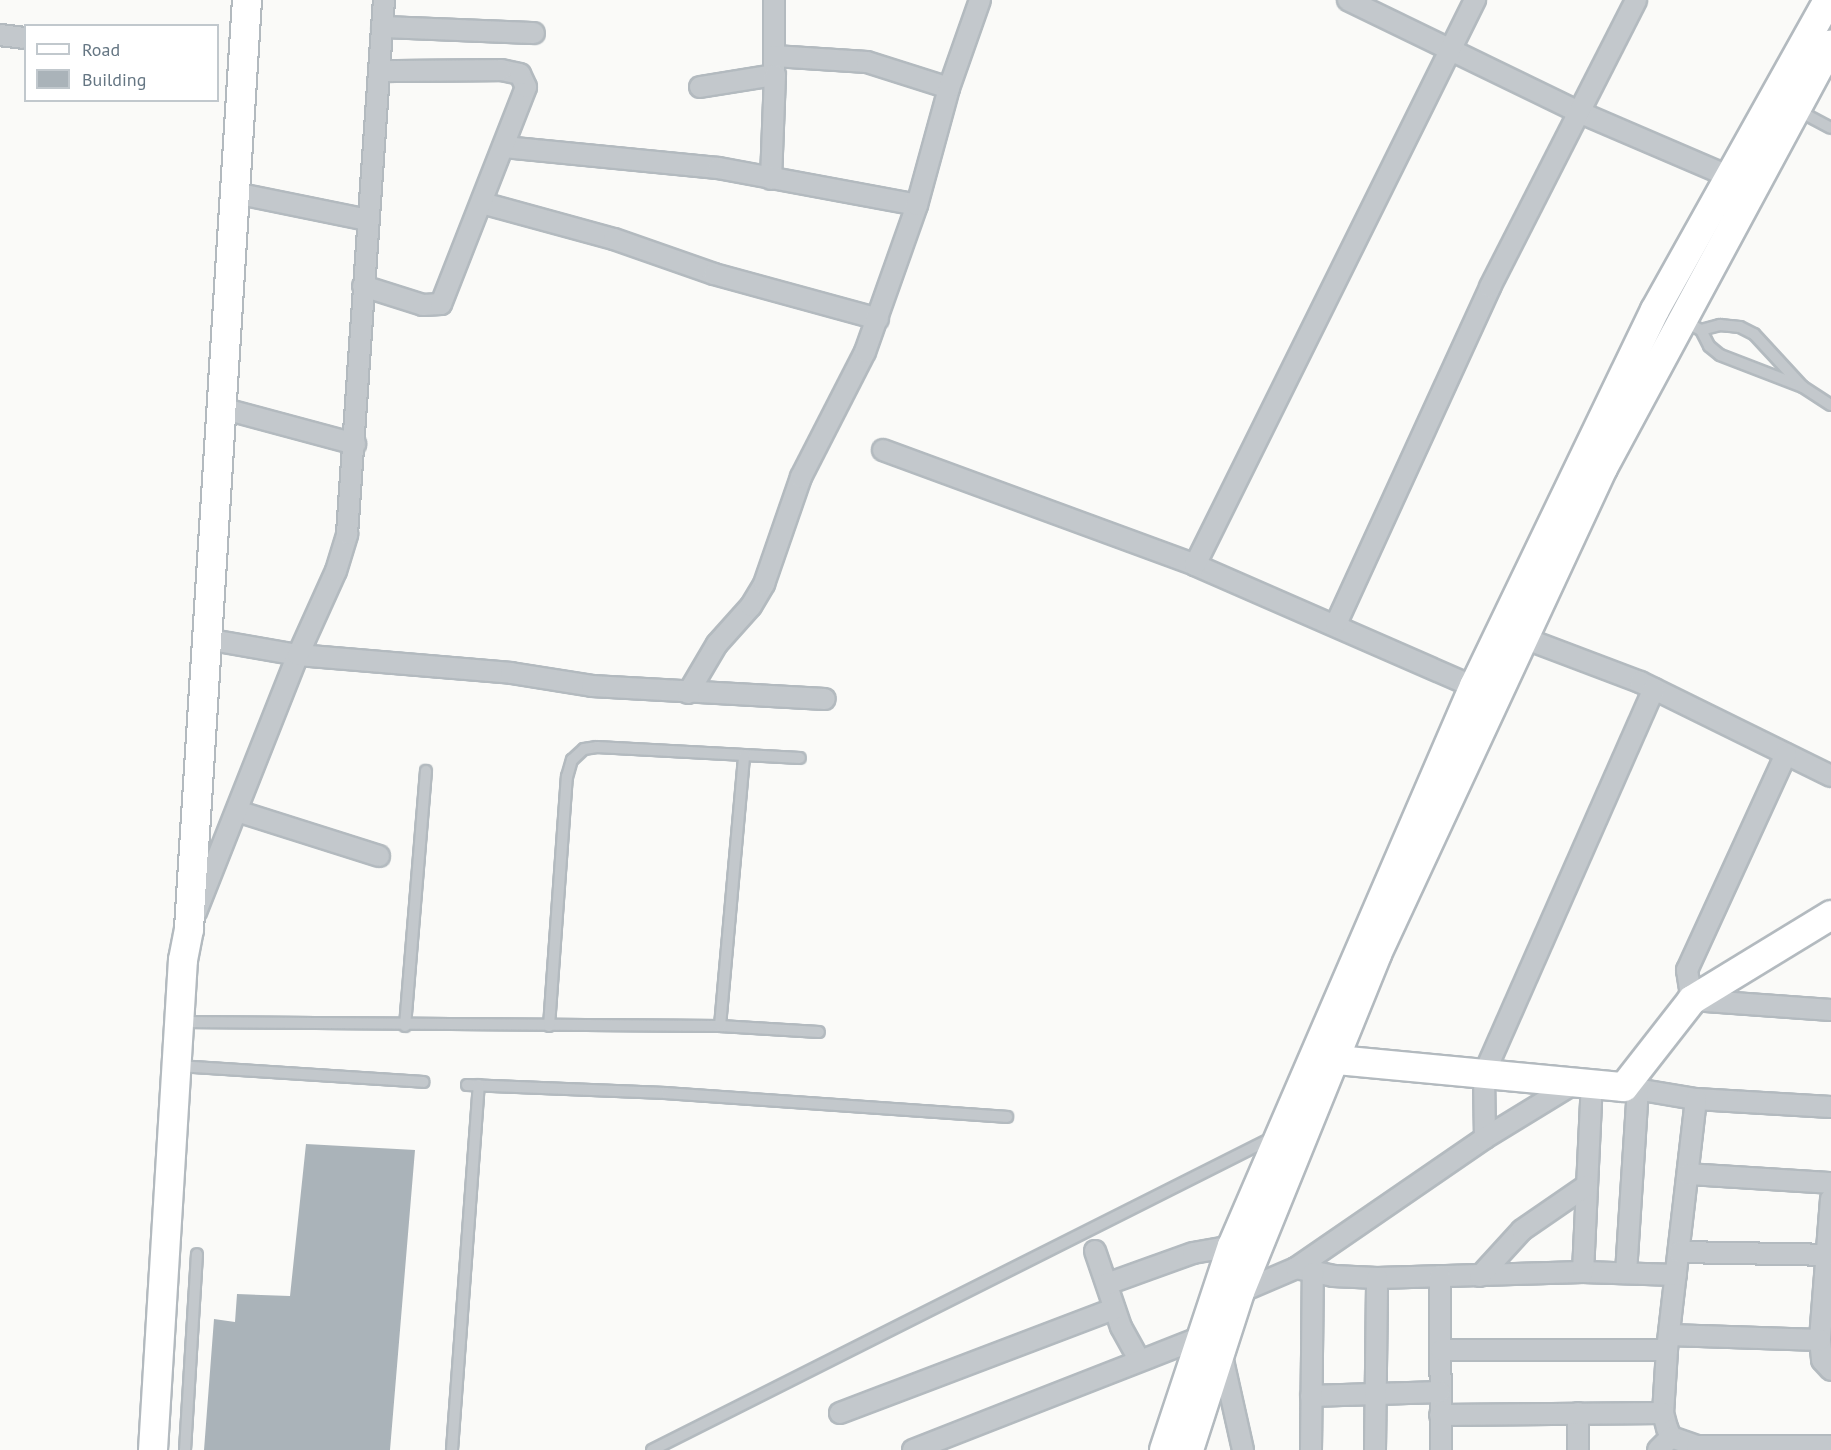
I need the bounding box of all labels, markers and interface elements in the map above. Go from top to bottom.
legend [24,24,219,102]
text: Road [82,38,120,61]
text: Building [82,68,146,91]

